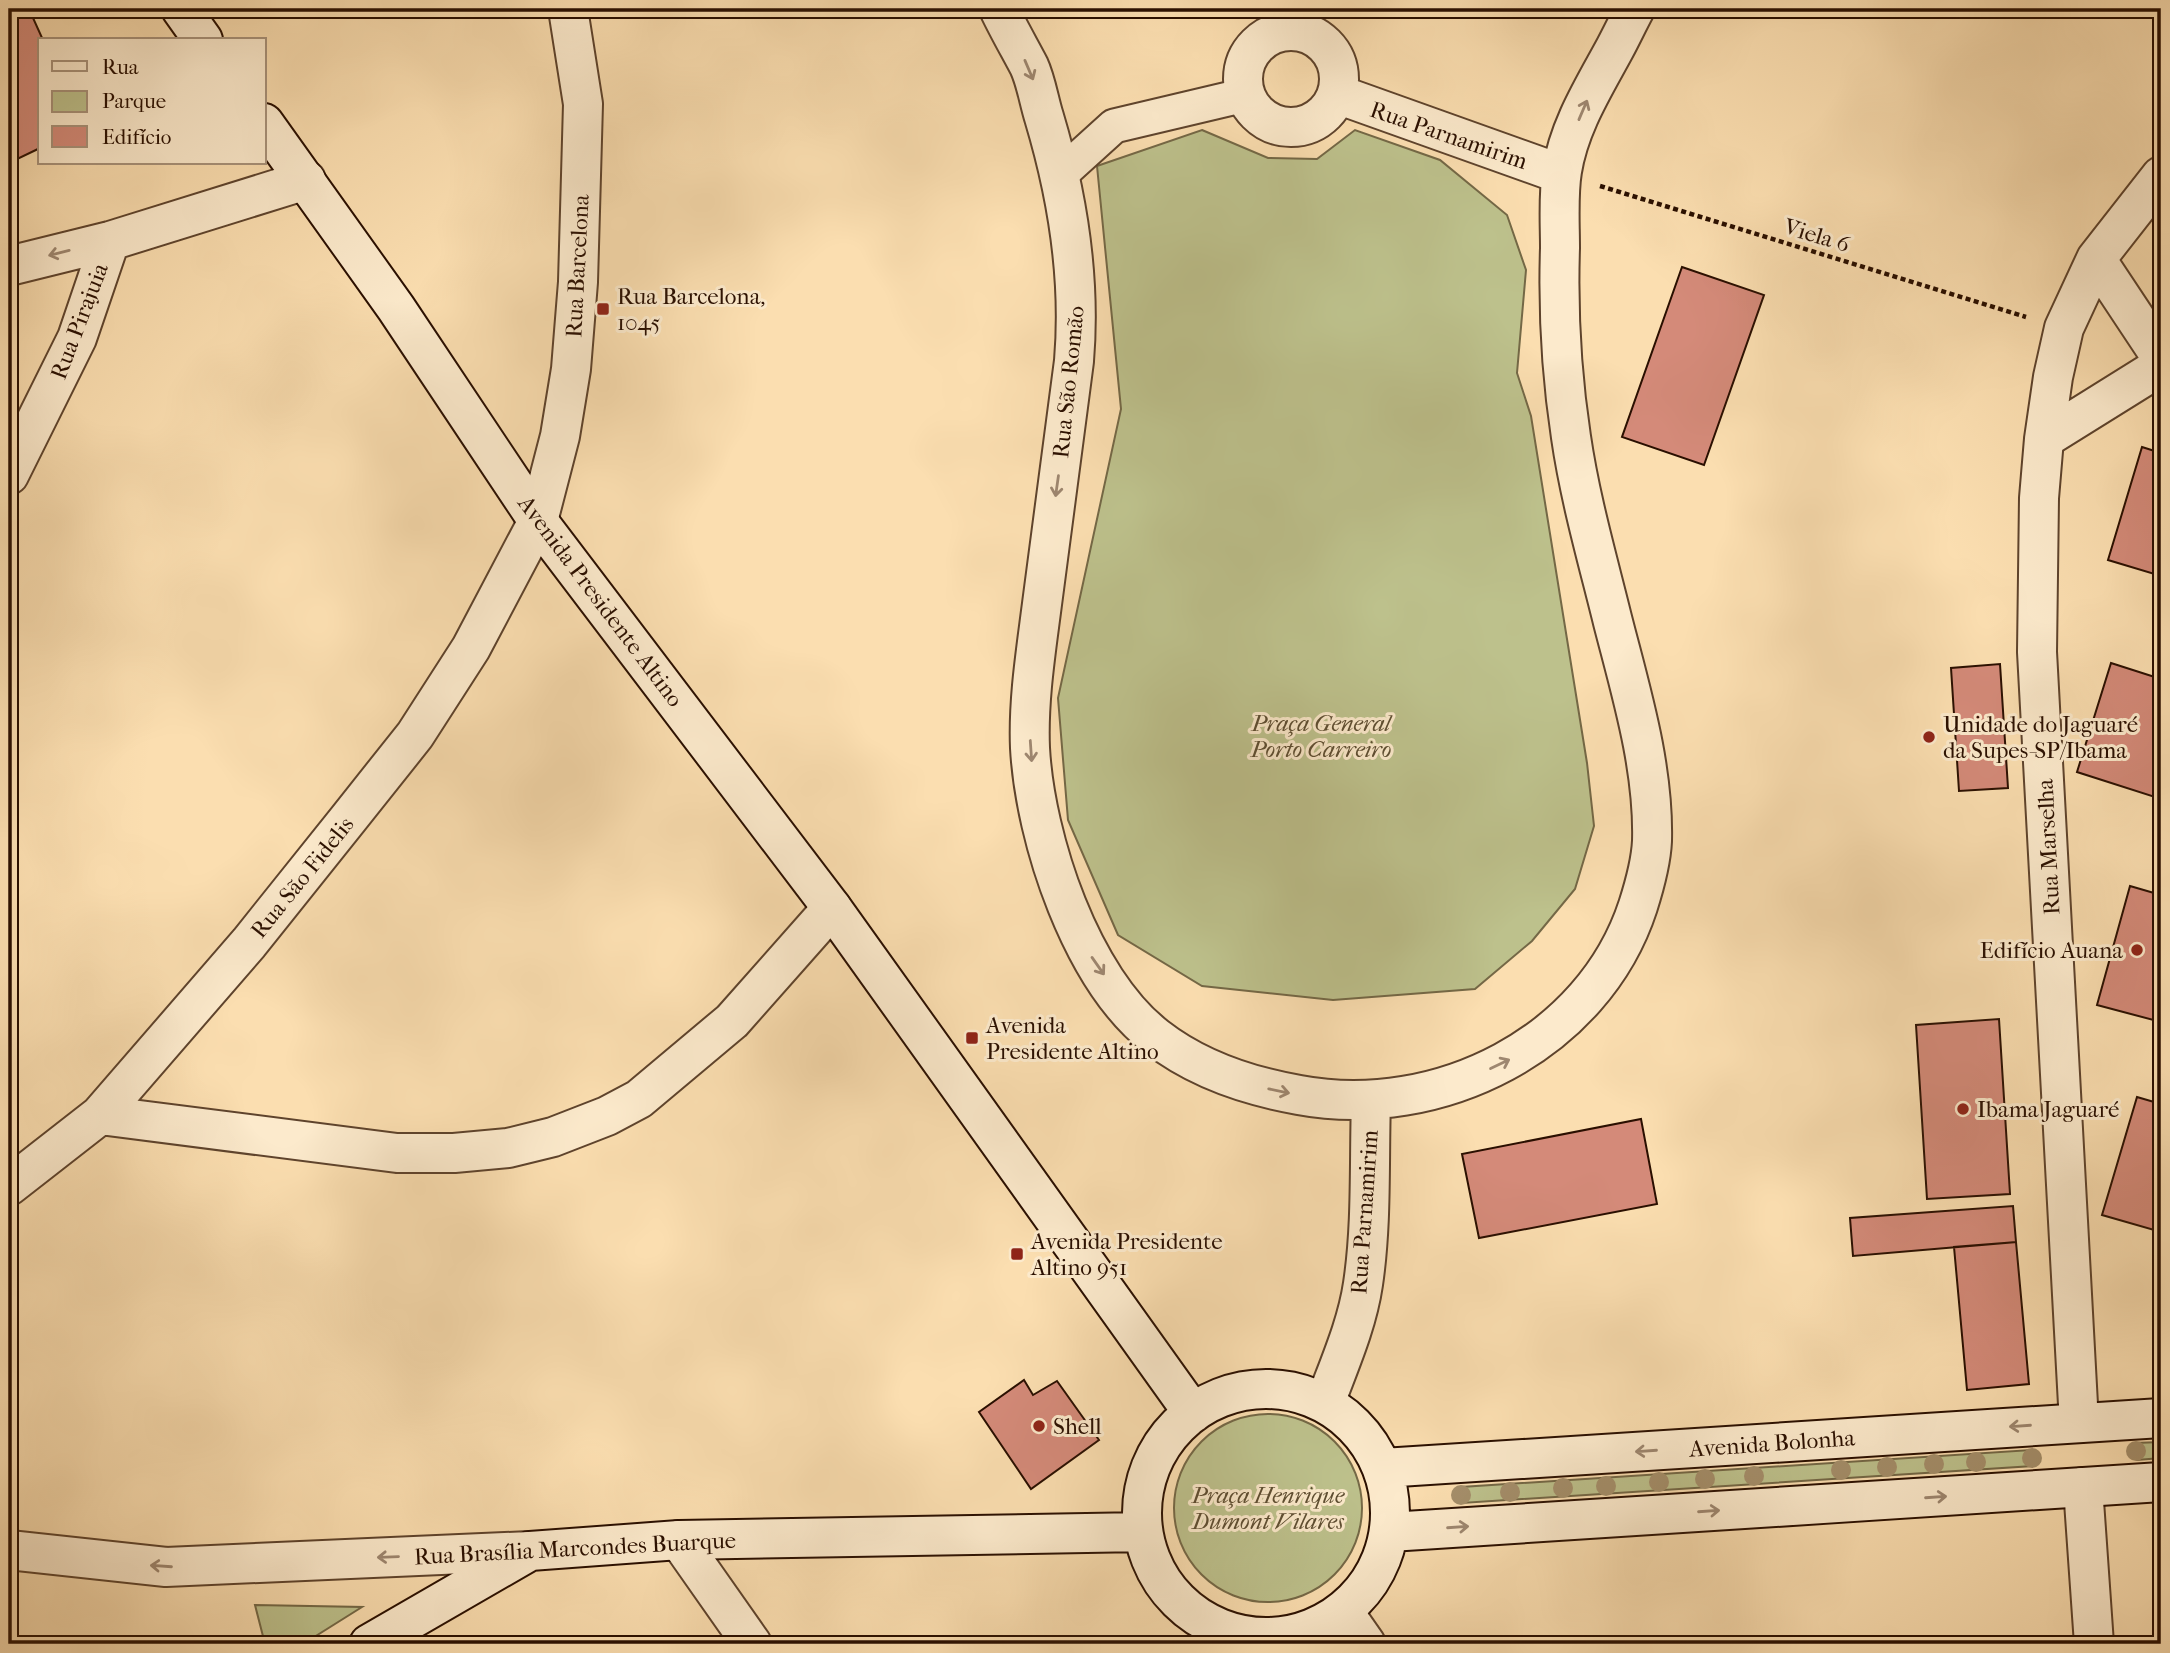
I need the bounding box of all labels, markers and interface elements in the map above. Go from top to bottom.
legend [38,38,266,164]
text: Rua [102,55,139,79]
one-way arrow [1023,59,1036,80]
text: Parque [102,89,166,113]
street label: Rua Parnamirim [1367,96,1531,175]
one-way arrow [1577,99,1590,121]
text: Edifício [102,125,171,149]
street label: Rua Barcelona [560,193,595,338]
street label: Viela 6 [1780,212,1853,258]
one-way arrow [48,247,71,260]
street label: Rua Pirajuia [45,259,114,383]
place label: Rua Barcelona, 1045 [617,283,765,336]
marker: Rua Barcelona, 1045 [595,301,611,317]
street label: Rua São Romão [1047,304,1090,460]
one-way arrow [1051,474,1064,497]
street label: Avenida Presidente Altino [512,490,689,712]
park label: Praça General Porto Carreiro [1250,710,1393,763]
place label: Unidade do Jaguaré da Supes-SP/Ibama [1943,711,2138,764]
marker: Unidade do Jaguaré da Supes-SP/Ibama [1921,729,1937,745]
one-way arrow [1025,739,1038,762]
street label: Rua Marselha [2031,778,2066,916]
street label: Rua São Fidelis [245,811,360,943]
place label: Edifício Auana [1980,937,2123,964]
marker: Edifício Auana [2129,942,2145,958]
one-way arrow [1091,956,1105,975]
place label: Avenida Presidente Altino [985,1012,1159,1065]
marker: Avenida Presidente Altino [964,1030,980,1046]
one-way arrow [1489,1057,1510,1070]
one-way arrow [1267,1085,1290,1098]
place label: Ibama Jaguaré [1977,1096,2119,1123]
marker: Ibama Jaguaré [1955,1101,1971,1117]
street label: Rua Parnamirim [1345,1129,1384,1295]
place label: Avenida Presidente Altino 951 [1030,1228,1223,1281]
marker: Avenida Presidente Altino 951 [1009,1246,1025,1262]
place label: Shell [1053,1413,1102,1440]
marker: Shell [1031,1418,1047,1434]
one-way arrow [2009,1420,2032,1433]
street label: Avenida Bolonha [1687,1424,1856,1463]
one-way arrow [1635,1445,1658,1458]
park label: Praça Henrique Dumont Vilares [1190,1482,1345,1535]
one-way arrow [1925,1490,1948,1503]
one-way arrow [1697,1504,1720,1517]
one-way arrow [1446,1520,1469,1533]
street label: Rua Brasília Marcondes Buarque [413,1527,737,1570]
one-way arrow [377,1551,400,1564]
one-way arrow [150,1559,173,1572]

